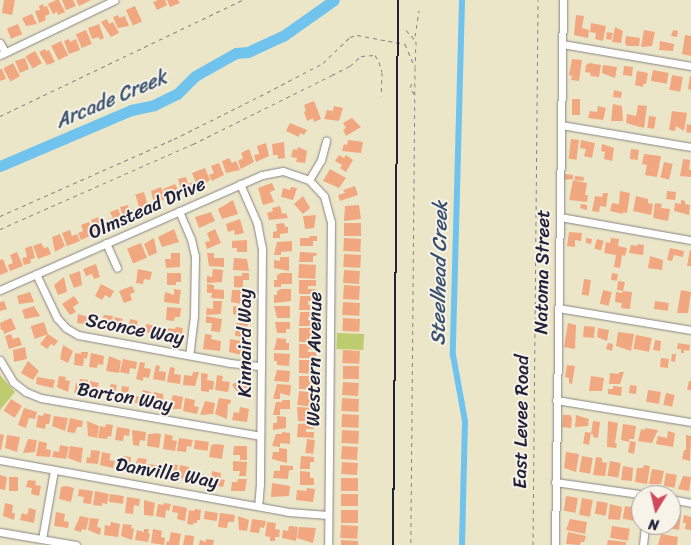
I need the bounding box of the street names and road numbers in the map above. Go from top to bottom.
street label: Olmstead Drive [85,172,209,244]
street label: Natoma Street [530,209,554,335]
street label: Kinnaird Way [234,289,256,397]
street label: Western Avenue [301,291,327,427]
street label: Sconce Way [84,308,186,350]
street label: East Levee Road [508,355,534,489]
street label: Barton Way [75,377,175,417]
street label: Danville Way [114,453,220,493]

